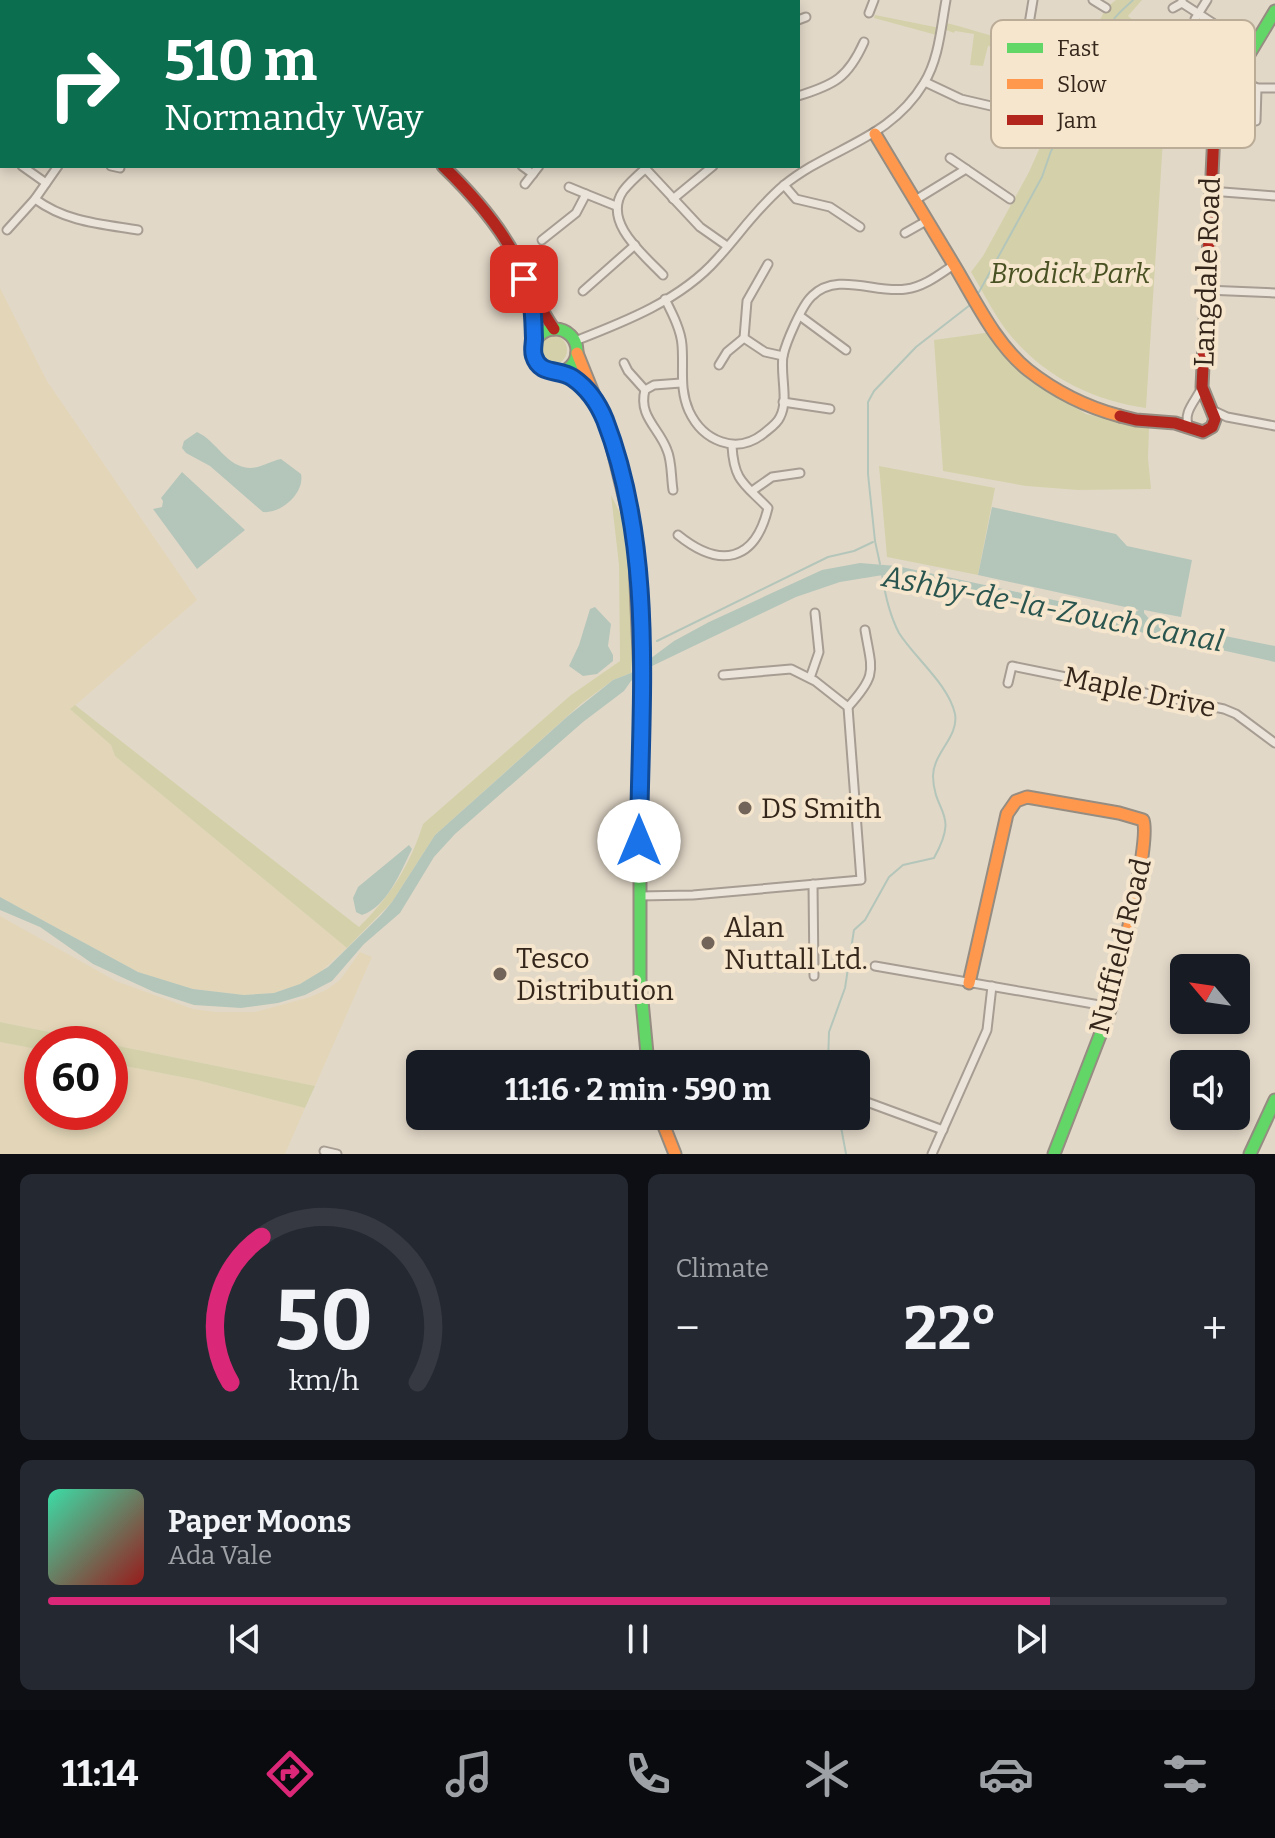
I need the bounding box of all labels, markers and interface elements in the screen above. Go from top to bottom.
legend [991,20,1255,148]
text: 510 m [164,28,317,95]
icon: right [32,32,136,136]
text: Fast [1057,35,1099,62]
text: Slow [1057,71,1107,98]
text: Normandy Way [164,96,423,140]
text: Jam [1056,107,1097,134]
street label: Langdale Road [1187,177,1227,367]
pin [490,245,558,313]
icon: arrive [502,257,546,301]
park label: Brodick Park [990,257,1151,290]
water label: Ashby-de-la-Zouch Canal [878,558,1226,660]
street label: Maple Drive [1061,660,1219,724]
place label: DS Smith [761,792,881,825]
position arrow [597,799,681,883]
marker: DS Smith [736,799,754,817]
street label: Nuffield Road [1082,855,1158,1037]
place label: Alan Nuttall Ltd. [724,911,868,976]
marker: Alan Nuttall Ltd. [699,934,717,952]
place label: Tesco Distribution [516,942,674,1007]
north arrow [1170,954,1250,1034]
map controls [1170,954,1250,1130]
marker: Tesco Distribution [491,965,509,983]
speed limit sign: 60 [24,1026,128,1130]
button: sound [1170,1050,1250,1130]
text: 11:16 · 2 min · 590 m [505,1072,771,1108]
text: Climate [676,1253,769,1284]
text: 50 [275,1271,373,1371]
text: 22° [904,1293,998,1365]
text: − [676,1302,700,1355]
text: + [1202,1302,1227,1355]
text: km/h [288,1363,359,1398]
text: Paper Moons [168,1504,351,1540]
text: Ada Vale [168,1540,272,1571]
icon: previous [223,1617,267,1661]
icon: pause [616,1617,660,1661]
icon: next [1009,1617,1053,1661]
icon: directions [262,1746,318,1802]
icon: music [441,1746,497,1802]
icon: phone [620,1746,676,1802]
icon: climate [799,1746,855,1802]
icon: car [978,1746,1034,1802]
icon: filters [1157,1746,1213,1802]
text: 11:14 [62,1752,139,1796]

